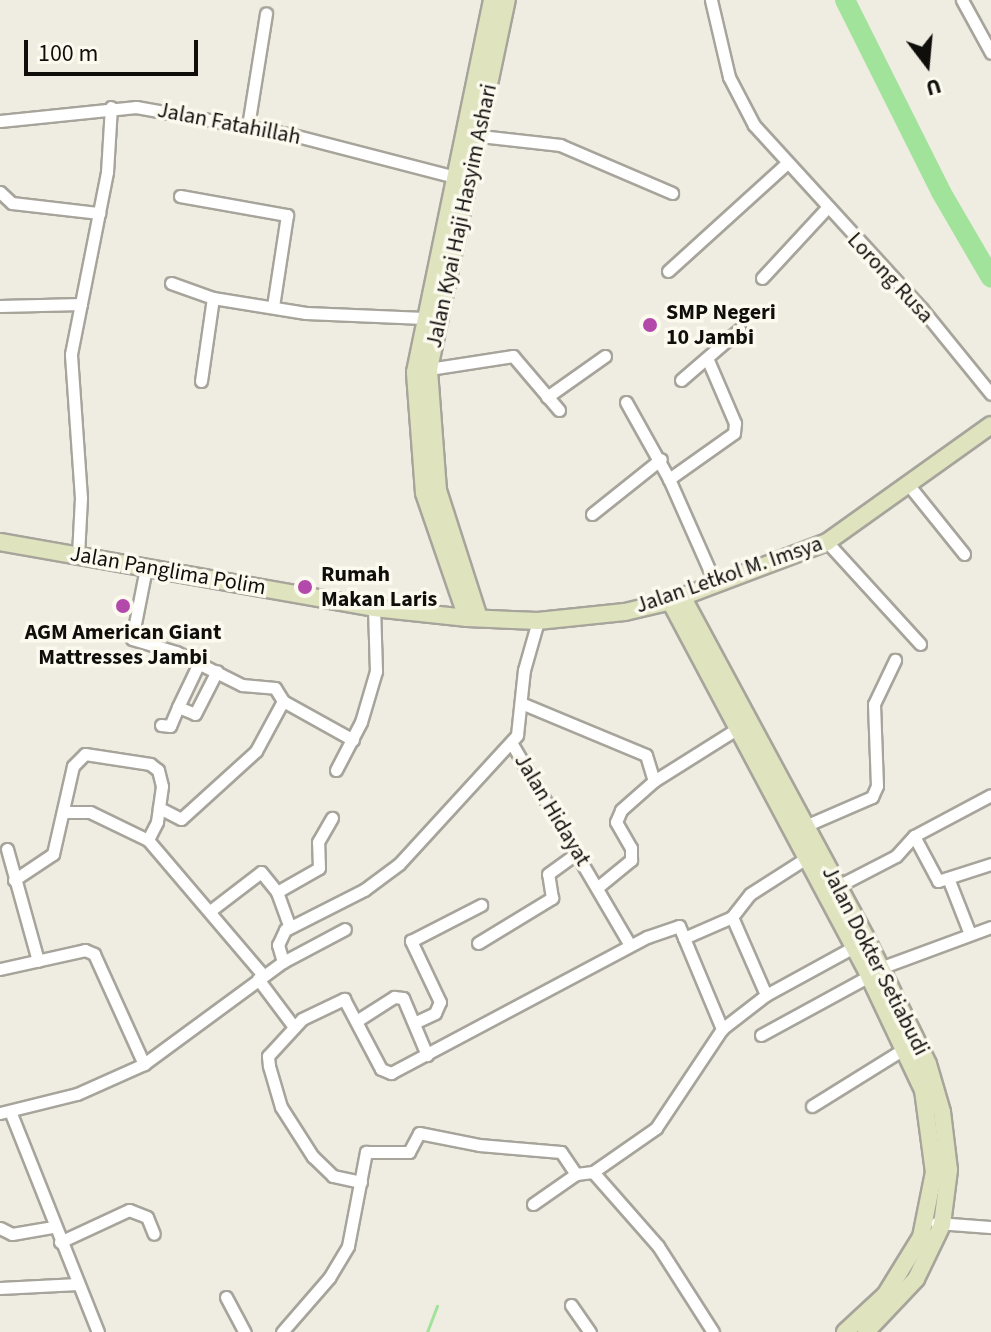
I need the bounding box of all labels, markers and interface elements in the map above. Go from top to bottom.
scale bar [28,24,202,74]
north arrow [887,24,967,104]
text: 100 m [38,36,98,71]
text: U [922,70,945,104]
street label: Jalan Kyai Haji Hasyim Ashari [421,82,503,350]
street label: Jalan Fatahillah [155,97,303,151]
street label: Lorong Rusa [841,227,939,329]
place label: SMP Negeri 10 Jambi [666,299,776,350]
marker: SMP Negeri 10 Jambi [641,316,659,334]
street label: Jalan Letkol M. Imsya [632,531,826,619]
street label: Jalan Panglima Polim [68,541,268,601]
place label: Rumah Makan Laris [321,561,437,612]
marker: Rumah Makan Laris [296,578,314,596]
marker: AGM American Giant Mattresses Jambi [114,597,132,615]
place label: AGM American Giant Mattresses Jambi [25,619,221,670]
street label: Jalan Hidayat [508,749,596,871]
street label: Jalan Dokter Setiabudi [816,862,934,1060]

